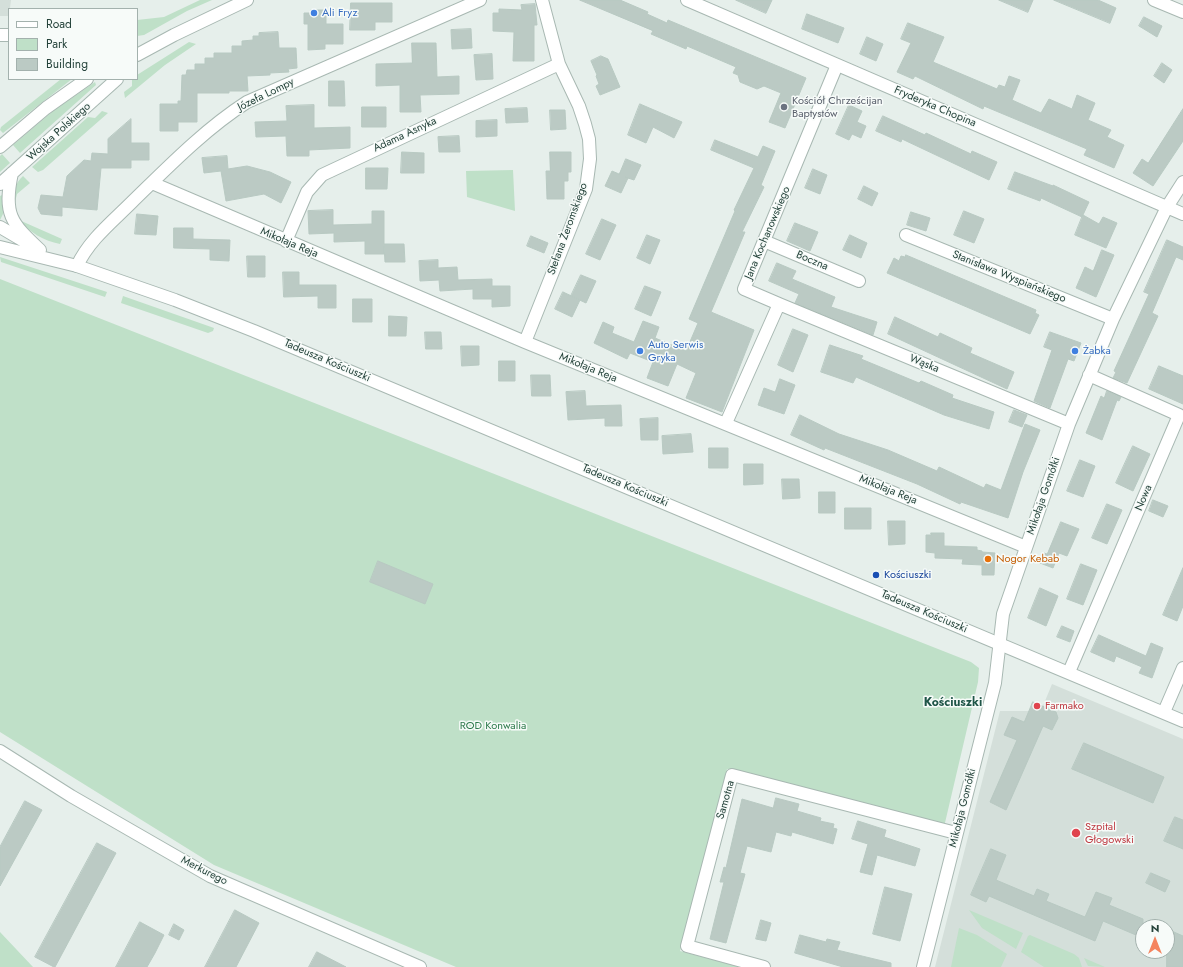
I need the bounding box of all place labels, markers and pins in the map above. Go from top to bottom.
place label: Ali Fryz [322,6,358,20]
marker: Ali Fryz [309,8,319,18]
place label: Kościół Chrześcijan Baptystów [792,94,883,120]
marker: Kościół Chrześcijan Baptystów [779,102,789,112]
place label: Auto Serwis Gryka [648,338,703,364]
place label: Żabka [1083,344,1111,358]
marker: Auto Serwis Gryka [635,346,645,356]
marker: Żabka [1070,346,1080,356]
place label: Nogor Kebab [996,552,1059,566]
marker: Nogor Kebab [983,554,993,564]
place label: Kościuszki [884,568,931,582]
marker: Kościuszki [871,570,881,580]
place label: Farmako [1045,699,1084,713]
marker: Farmako [1032,701,1042,711]
place label: Szpital Głogowski [1085,820,1134,846]
marker: Szpital Głogowski [1070,827,1082,839]

